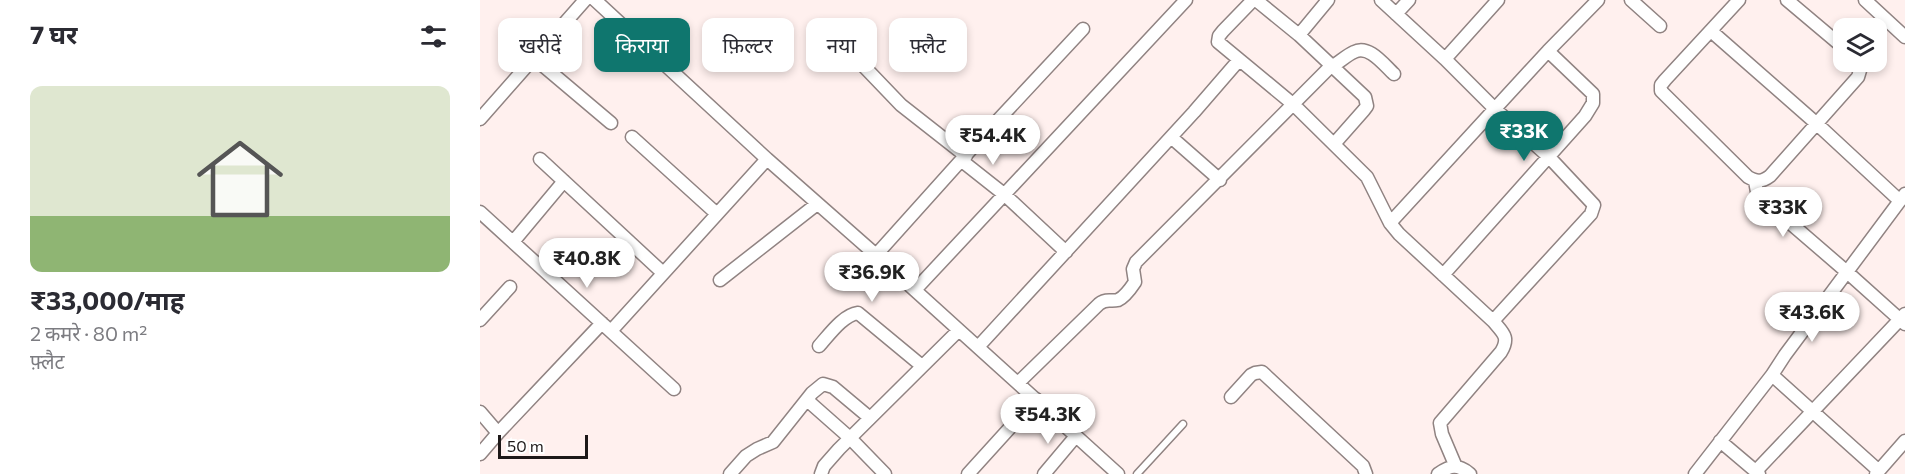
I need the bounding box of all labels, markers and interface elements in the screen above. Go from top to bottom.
text: 7 घर [30,18,78,49]
chip: खरीदें [498,18,582,72]
chip: किराया [594,18,690,72]
chip: फ़िल्टर [702,18,794,72]
chip: नया [806,18,877,72]
chip: फ़्लैट [889,18,967,72]
map controls [1833,18,1887,72]
button: layers [1833,18,1887,72]
icon: filters [417,20,450,53]
pin: ₹33K [1488,111,1560,162]
pin: ₹54.4K [944,115,1042,166]
text: ₹33K [1499,118,1549,142]
text: ₹54.4K [959,122,1027,146]
icon: home [186,125,294,233]
pin: ₹33K [1747,187,1819,238]
text: ₹33K [1758,194,1808,218]
pin: ₹40.8K [538,238,636,289]
text: ₹40.8K [553,245,621,269]
pin: ₹36.9K [823,252,921,303]
text: ₹36.9K [838,259,906,283]
text: ₹33,000/माह [30,284,184,315]
pin: ₹43.6K [1763,292,1861,343]
text: ₹43.6K [1779,299,1845,323]
text: 2 कमरे · 80 m² [30,321,147,345]
text: फ़्लैट [30,349,65,373]
pin: ₹54.3K [999,394,1097,445]
text: ₹54.3K [1014,401,1082,425]
scale bar [498,432,588,460]
text: 50 m [507,436,544,455]

